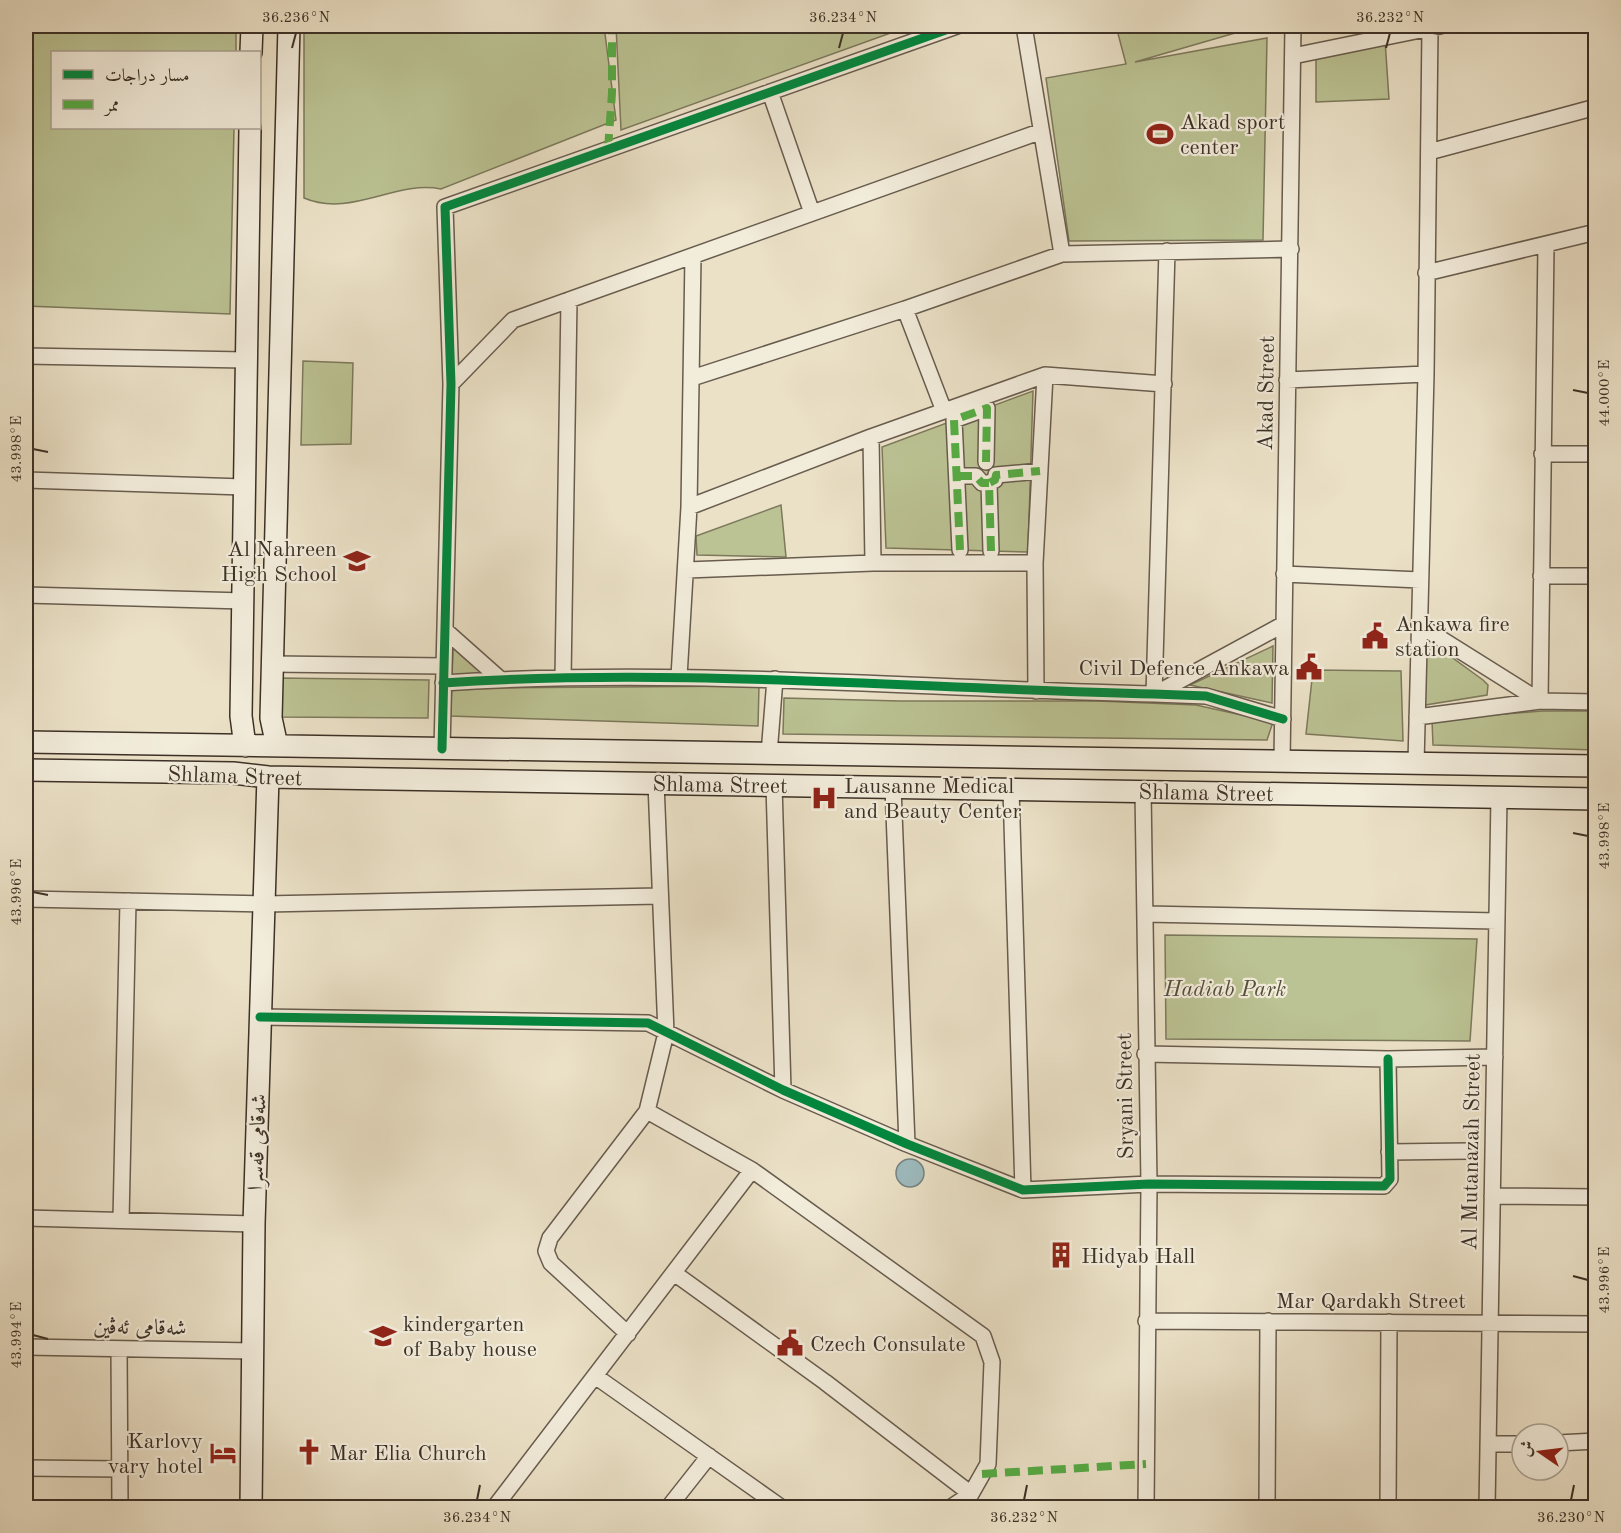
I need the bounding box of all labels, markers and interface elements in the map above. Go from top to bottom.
text: 36.236°N [262,11,330,26]
text: 36.234°N [809,11,877,26]
text: 36.232°N [1356,11,1424,26]
legend [51,51,261,129]
text: مسار دراجات [105,67,189,86]
text: ممر [103,97,119,117]
place label: Akad sport center [1180,112,1285,159]
sports icon: Akad sport center [1145,119,1175,149]
street label: Akad Street [1255,335,1279,451]
text: 44.000°E [1598,360,1613,426]
text: 43.998°E [10,416,25,482]
place label: Al Nahreen High School [221,539,337,586]
school or university icon: Al Nahreen High School [342,546,372,576]
place label: Ankawa fire station [1395,614,1510,661]
public building icon: Ankawa fire station [1360,621,1390,651]
public building icon: Civil Defence Ankawa [1294,652,1324,682]
place label: Civil Defence Ankawa [1079,658,1289,680]
street label: Shlama Street [167,764,303,790]
street label: Shlama Street [652,774,788,798]
place label: Lausanne Medical and Beauty Center [844,776,1021,823]
street label: Shlama Street [1138,782,1274,806]
hospital icon: Lausanne Medical and Beauty Center [809,783,839,813]
text: 43.998°E [1598,803,1613,869]
text: 43.996°E [10,859,25,925]
park label: Hadiab Park [1163,979,1286,1001]
street label: Sryani Street [1114,1032,1138,1160]
street label: Al Mutanazah Street [1459,1053,1485,1251]
street label: شەقامی قەسرا [245,1093,273,1191]
building icon: Hidyab Hall [1046,1240,1076,1270]
place label: Hidyab Hall [1081,1246,1195,1268]
text: 43.996°E [1598,1247,1613,1313]
street label: Mar Qardakh Street [1276,1291,1466,1313]
text: 43.994°E [10,1302,25,1368]
place label: kindergarten of Baby house [403,1314,537,1361]
street label: شەقامی ئەڤین [93,1316,187,1341]
school or university icon: kindergarten of Baby house [368,1321,398,1351]
public building icon: Czech Consulate [775,1328,805,1358]
place label: Czech Consulate [810,1334,966,1356]
north arrow [1510,1422,1570,1482]
place label: Karlovy vary hotel [108,1431,203,1478]
church icon: Mar Elia Church [294,1437,324,1467]
hotel icon: Karlovy vary hotel [208,1438,238,1468]
text: ش [1518,1439,1537,1458]
place label: Mar Elia Church [329,1443,487,1465]
text: 36.234°N [443,1511,511,1526]
text: 36.232°N [990,1511,1058,1526]
text: 36.230°N [1537,1511,1605,1526]

